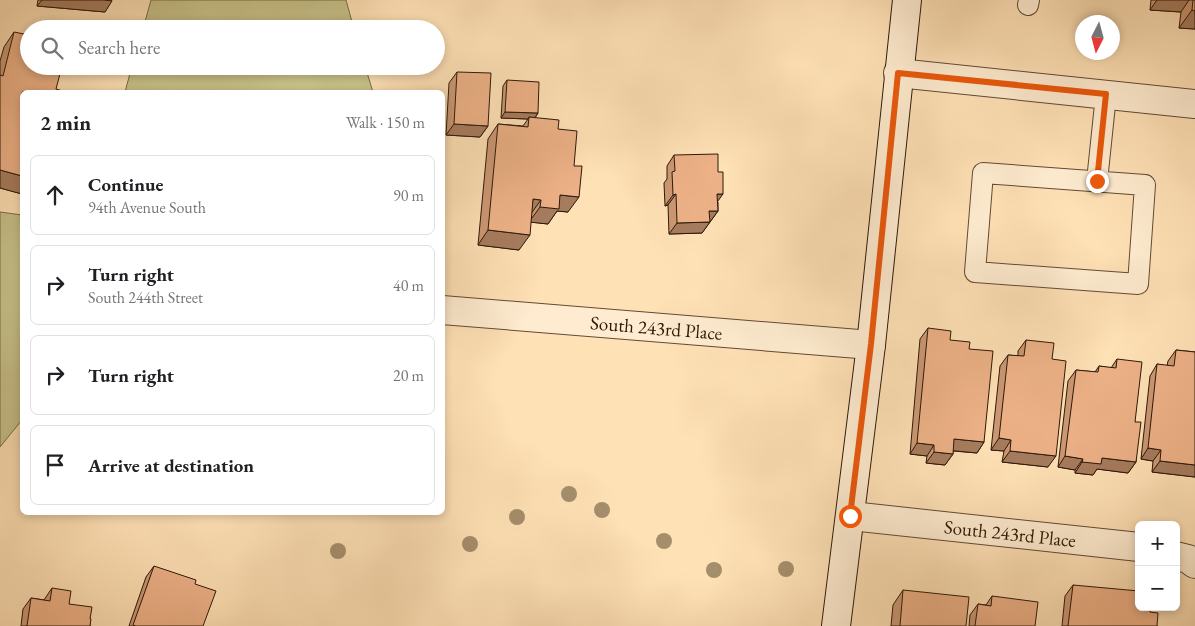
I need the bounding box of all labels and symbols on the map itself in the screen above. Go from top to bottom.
north arrow [1075,15,1120,60]
route end [1086,170,1109,193]
street label: South 243rd Place [589,310,723,346]
route start [839,505,862,528]
street label: South 243rd Place [943,514,1077,553]

